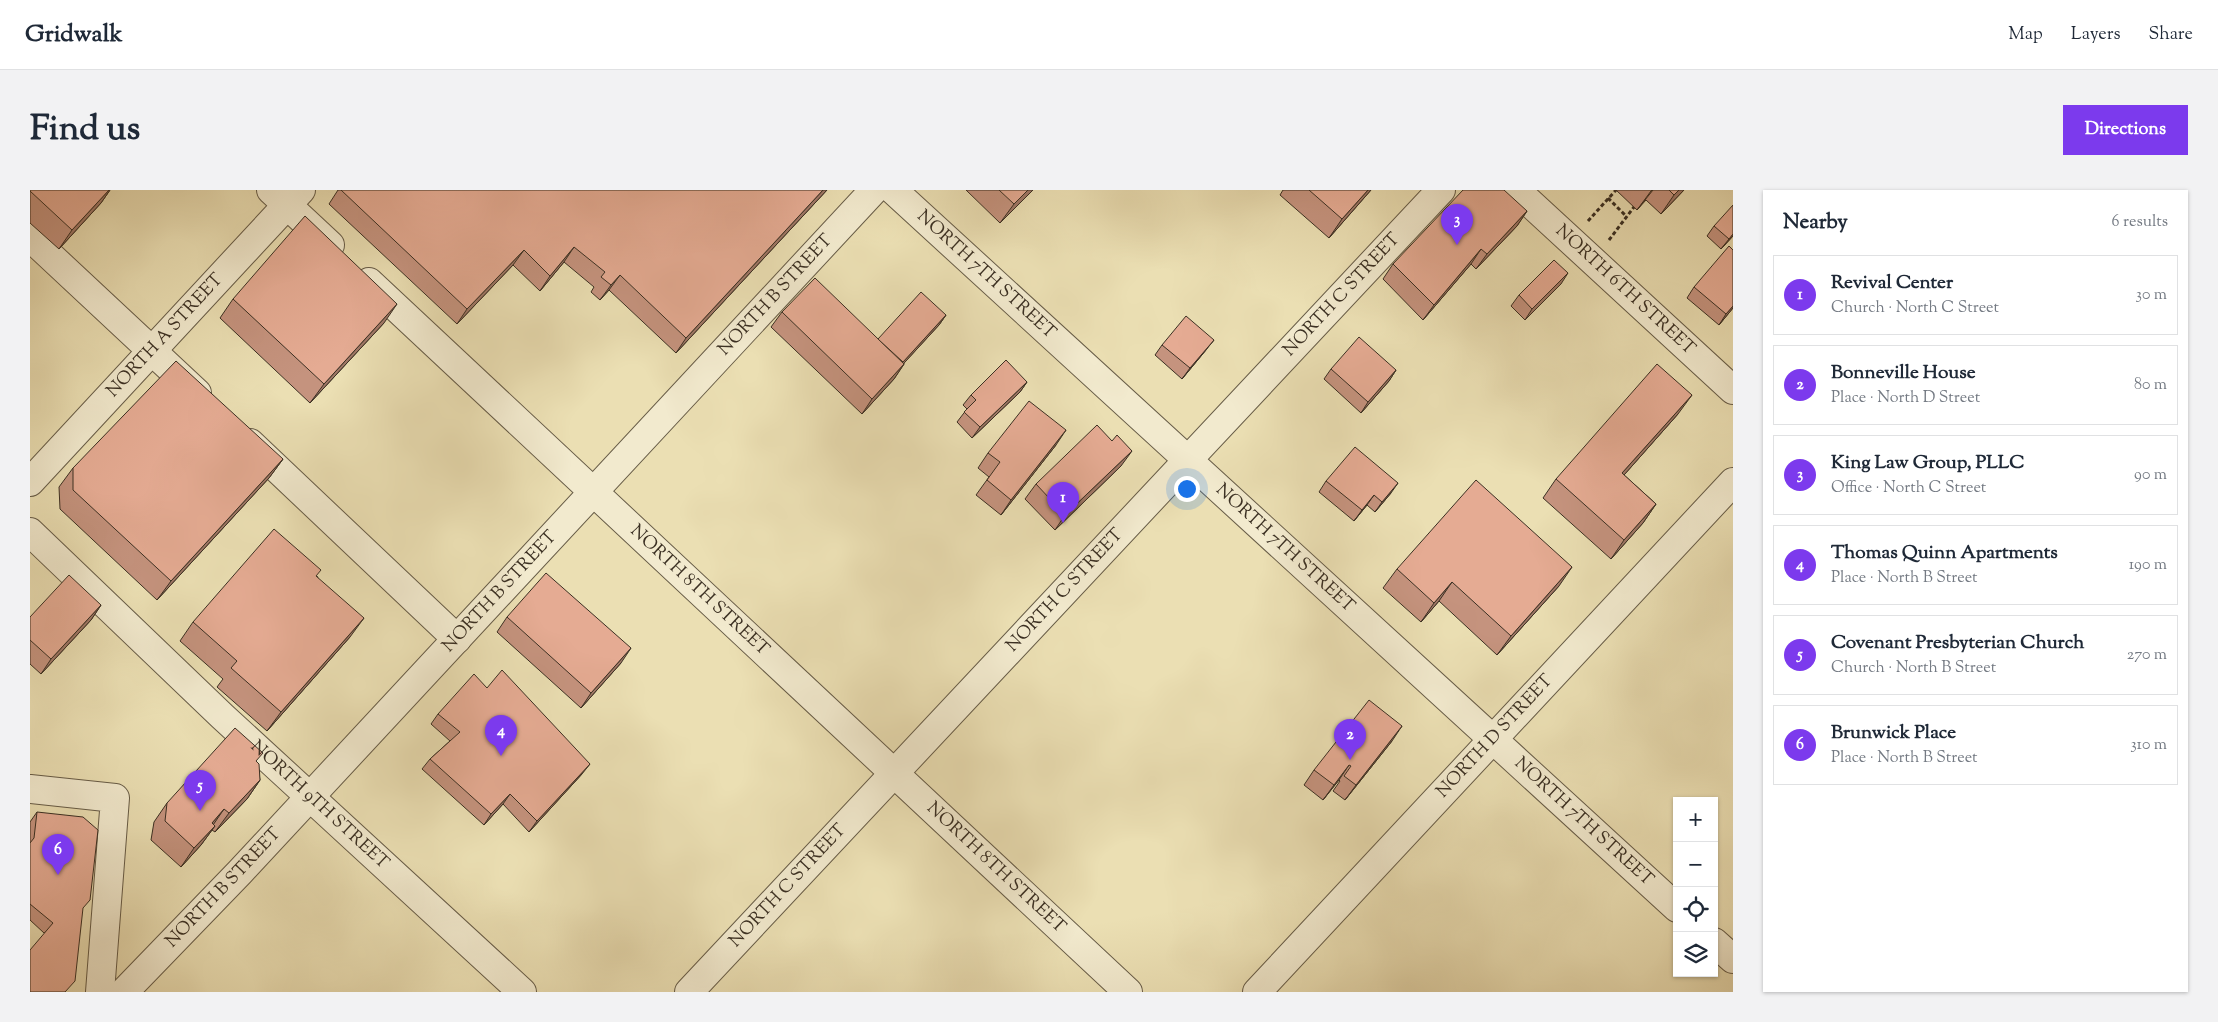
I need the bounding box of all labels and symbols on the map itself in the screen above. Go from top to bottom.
street label: NORTH 7TH STREET [910,204,1062,346]
pin: 3 [1441,204,1473,245]
street label: NORTH 6TH STREET [1549,219,1701,362]
street label: NORTH C STREET [1278,228,1407,363]
street label: NORTH B STREET [713,229,839,362]
street label: NORTH A STREET [101,268,230,404]
your location [1174,476,1200,502]
street label: NORTH 7TH STREET [1209,478,1360,619]
pin: 1 [1047,482,1079,523]
street label: NORTH 8TH STREET [624,519,775,663]
street label: NORTH C STREET [1001,523,1130,658]
street label: NORTH B STREET [437,525,564,659]
street label: NORTH D STREET [1431,669,1560,804]
pin: 4 [485,715,517,756]
pin: 2 [1334,719,1366,760]
street label: NORTH 9TH STREET [244,735,395,876]
street label: NORTH 7TH STREET [1508,752,1659,893]
pin: 5 [184,770,216,811]
street label: NORTH 8TH STREET [920,796,1071,940]
street label: NORTH C STREET [724,818,853,954]
street label: NORTH B STREET [160,822,288,954]
pin: 6 [42,834,74,875]

